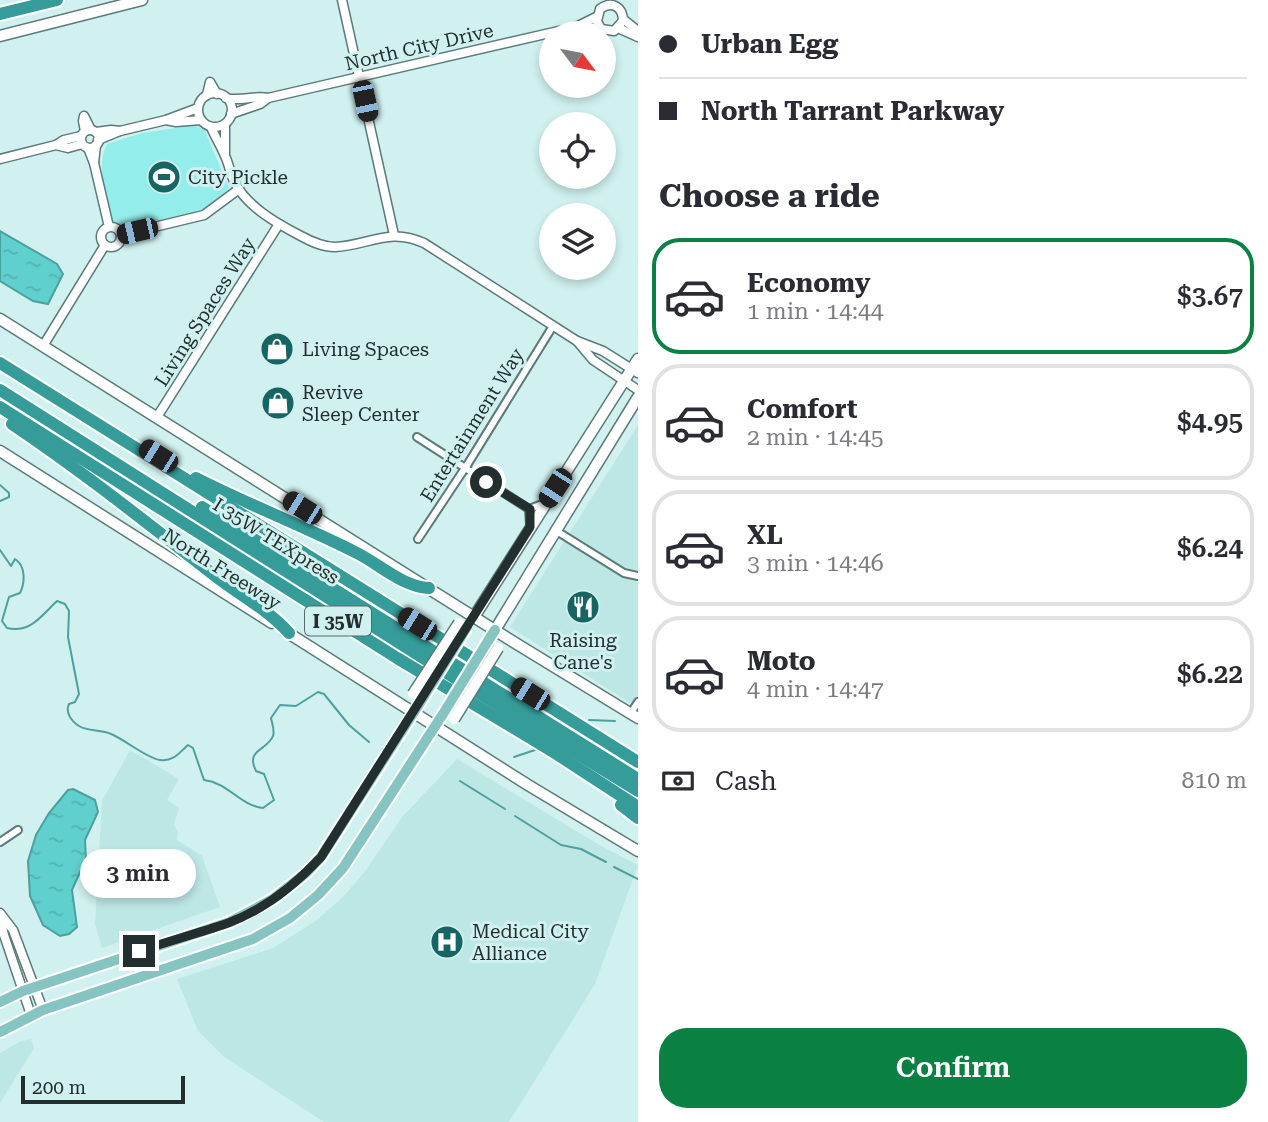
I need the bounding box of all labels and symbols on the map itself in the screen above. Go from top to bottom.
street label: North City Drive [342,19,496,75]
north arrow [539,21,616,98]
car [351,78,380,124]
sports icon: City Pickle [145,158,183,196]
place label: City Pickle [188,166,288,189]
car [115,216,160,246]
street label: Living Spaces Way [150,233,261,391]
shop icon: Living Spaces [258,330,296,368]
place label: Living Spaces [302,338,429,361]
street label: Entertainment Way [415,343,529,506]
place label: Revive Sleep Center [302,381,420,426]
shop icon: Revive Sleep Center [259,384,297,422]
car [135,436,182,476]
car [535,465,576,511]
route start [470,466,502,498]
car [279,488,326,528]
street label: I 35W TEXpress [209,493,343,589]
street label: North Freeway [159,523,286,615]
restaurant icon: Raising Cane's [564,588,602,626]
car [394,604,441,644]
road number: I 35W [305,606,371,636]
place label: Raising Cane's [549,629,617,674]
car [507,674,554,714]
callout: 3 min [81,850,197,898]
place label: Medical City Alliance [472,920,589,965]
hospital icon: Medical City Alliance [428,923,466,961]
route end [123,935,155,967]
scale bar [21,1073,186,1105]

